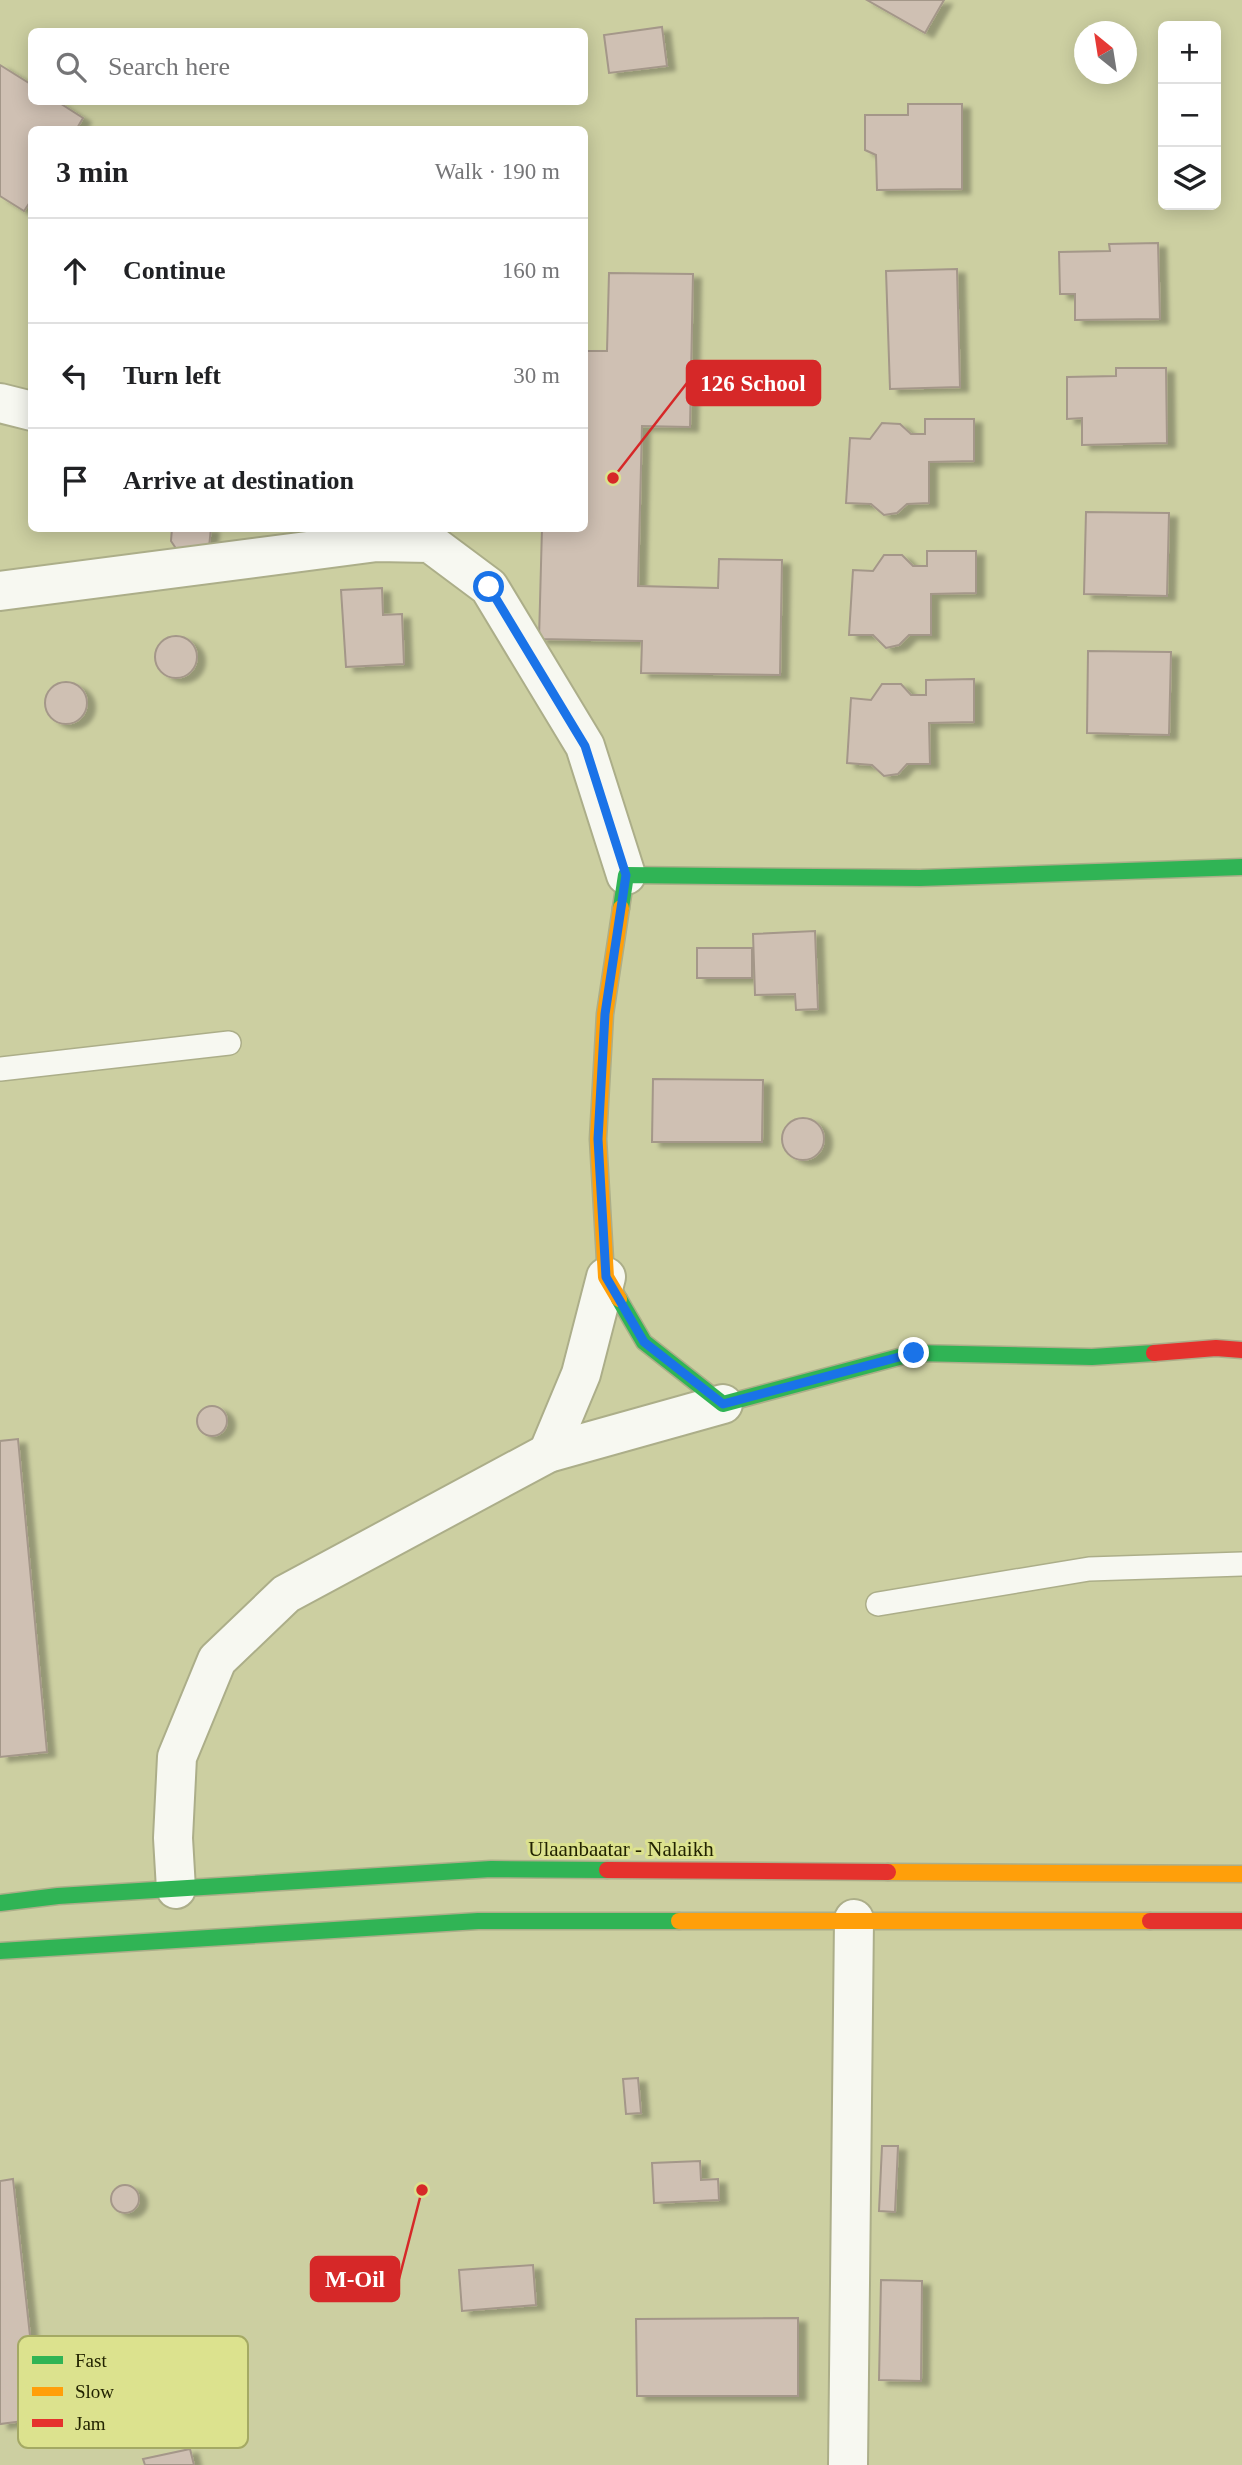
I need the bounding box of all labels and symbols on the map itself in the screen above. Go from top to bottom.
north arrow [1074,21,1137,84]
callout: 126 School [687,361,820,405]
text: 126 School [700,371,806,396]
route start [473,571,504,602]
route end [898,1337,929,1368]
street label: Ulaanbaatar - Nalaikh [528,1837,714,1861]
callout: M-Oil [311,2257,399,2301]
text: M-Oil [325,2267,385,2292]
legend [18,2336,248,2448]
text: Fast [75,2350,107,2371]
text: Slow [75,2381,114,2402]
text: Jam [75,2413,106,2434]

